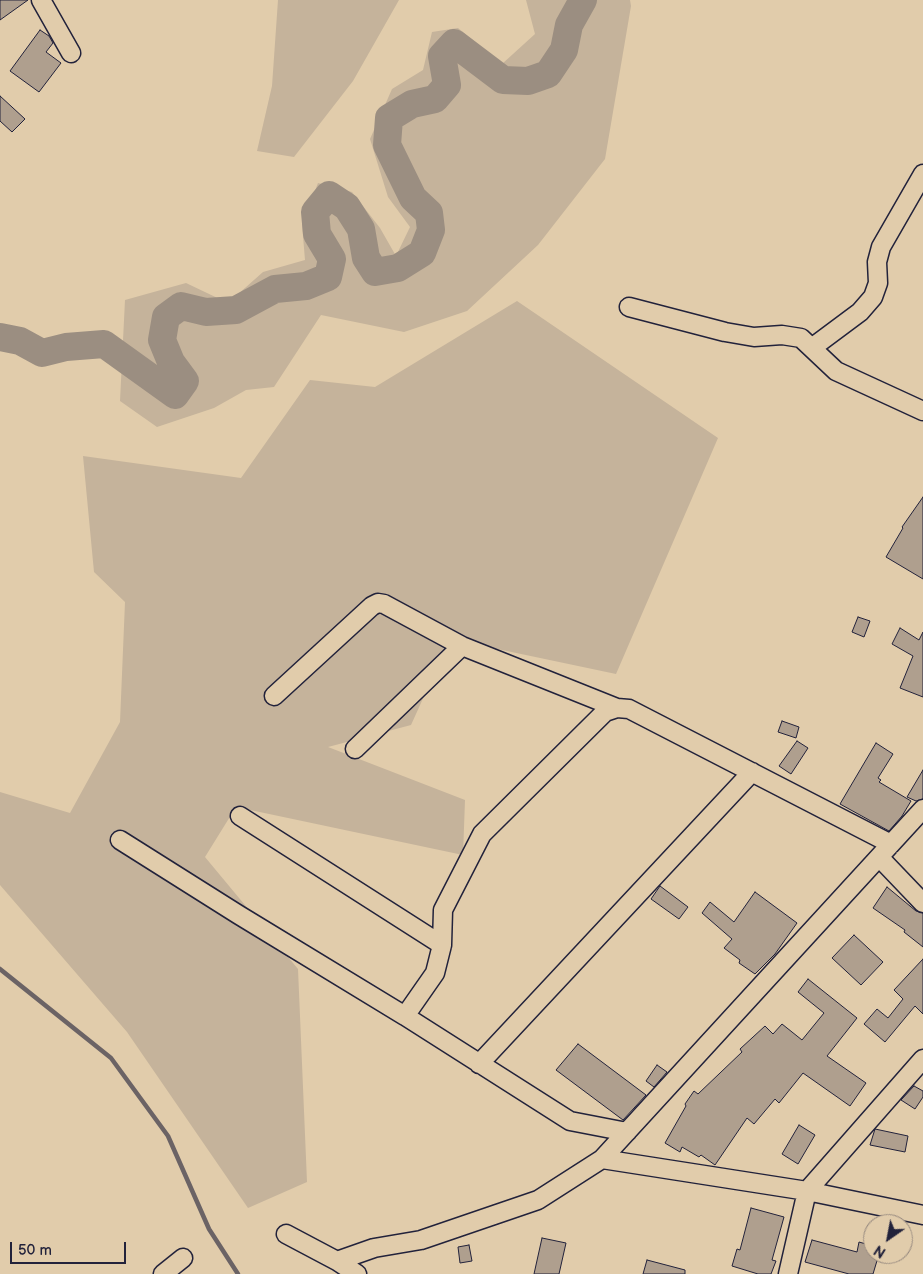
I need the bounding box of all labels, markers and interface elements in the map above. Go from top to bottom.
north arrow [863,1214,913,1264]
scale bar [12,1232,129,1264]
text: 50 m [18,1241,52,1260]
text: N [871,1241,889,1261]

